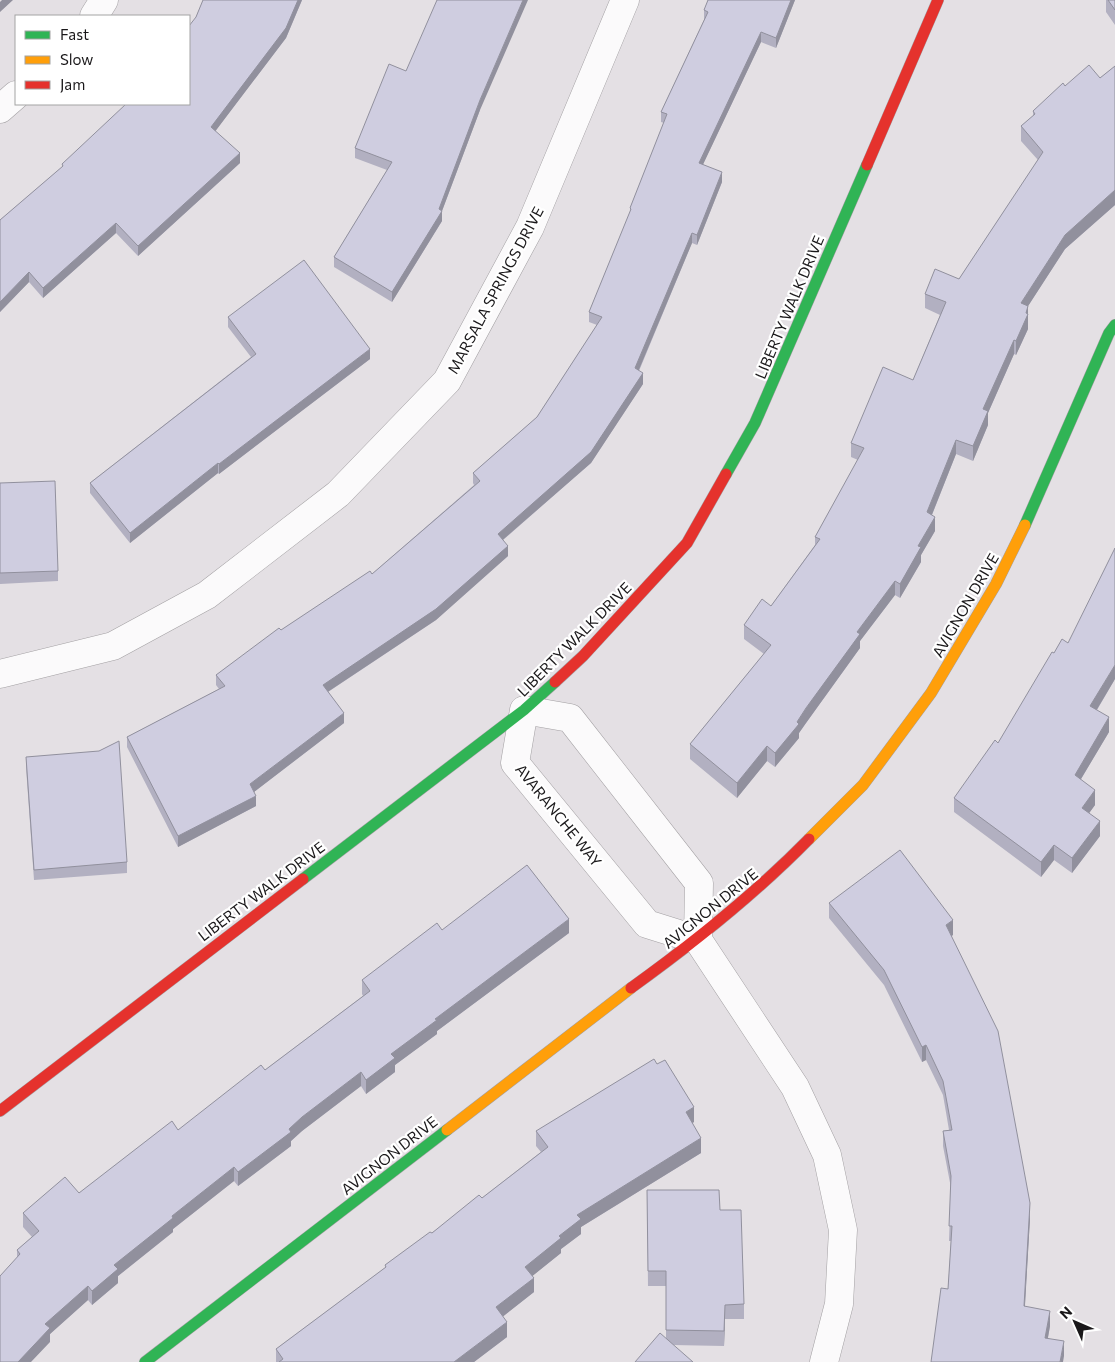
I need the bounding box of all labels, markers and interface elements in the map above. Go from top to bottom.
legend [15,15,190,105]
text: Fast [60,25,89,43]
text: Slow [60,50,93,68]
text: Jam [60,75,85,93]
street label: MARSALA SPRINGS DRIVE [443,203,547,377]
street label: LIBERTY WALK DRIVE [751,233,827,381]
street label: AVIGNON DRIVE [928,550,1002,660]
street label: LIBERTY WALK DRIVE [513,578,635,700]
street label: AVARANCHE WAY [512,760,606,870]
street label: LIBERTY WALK DRIVE [194,837,328,945]
street label: AVIGNON DRIVE [659,864,761,952]
street label: AVIGNON DRIVE [337,1112,441,1198]
north arrow [1050,1297,1100,1347]
text: N [1056,1303,1075,1322]

